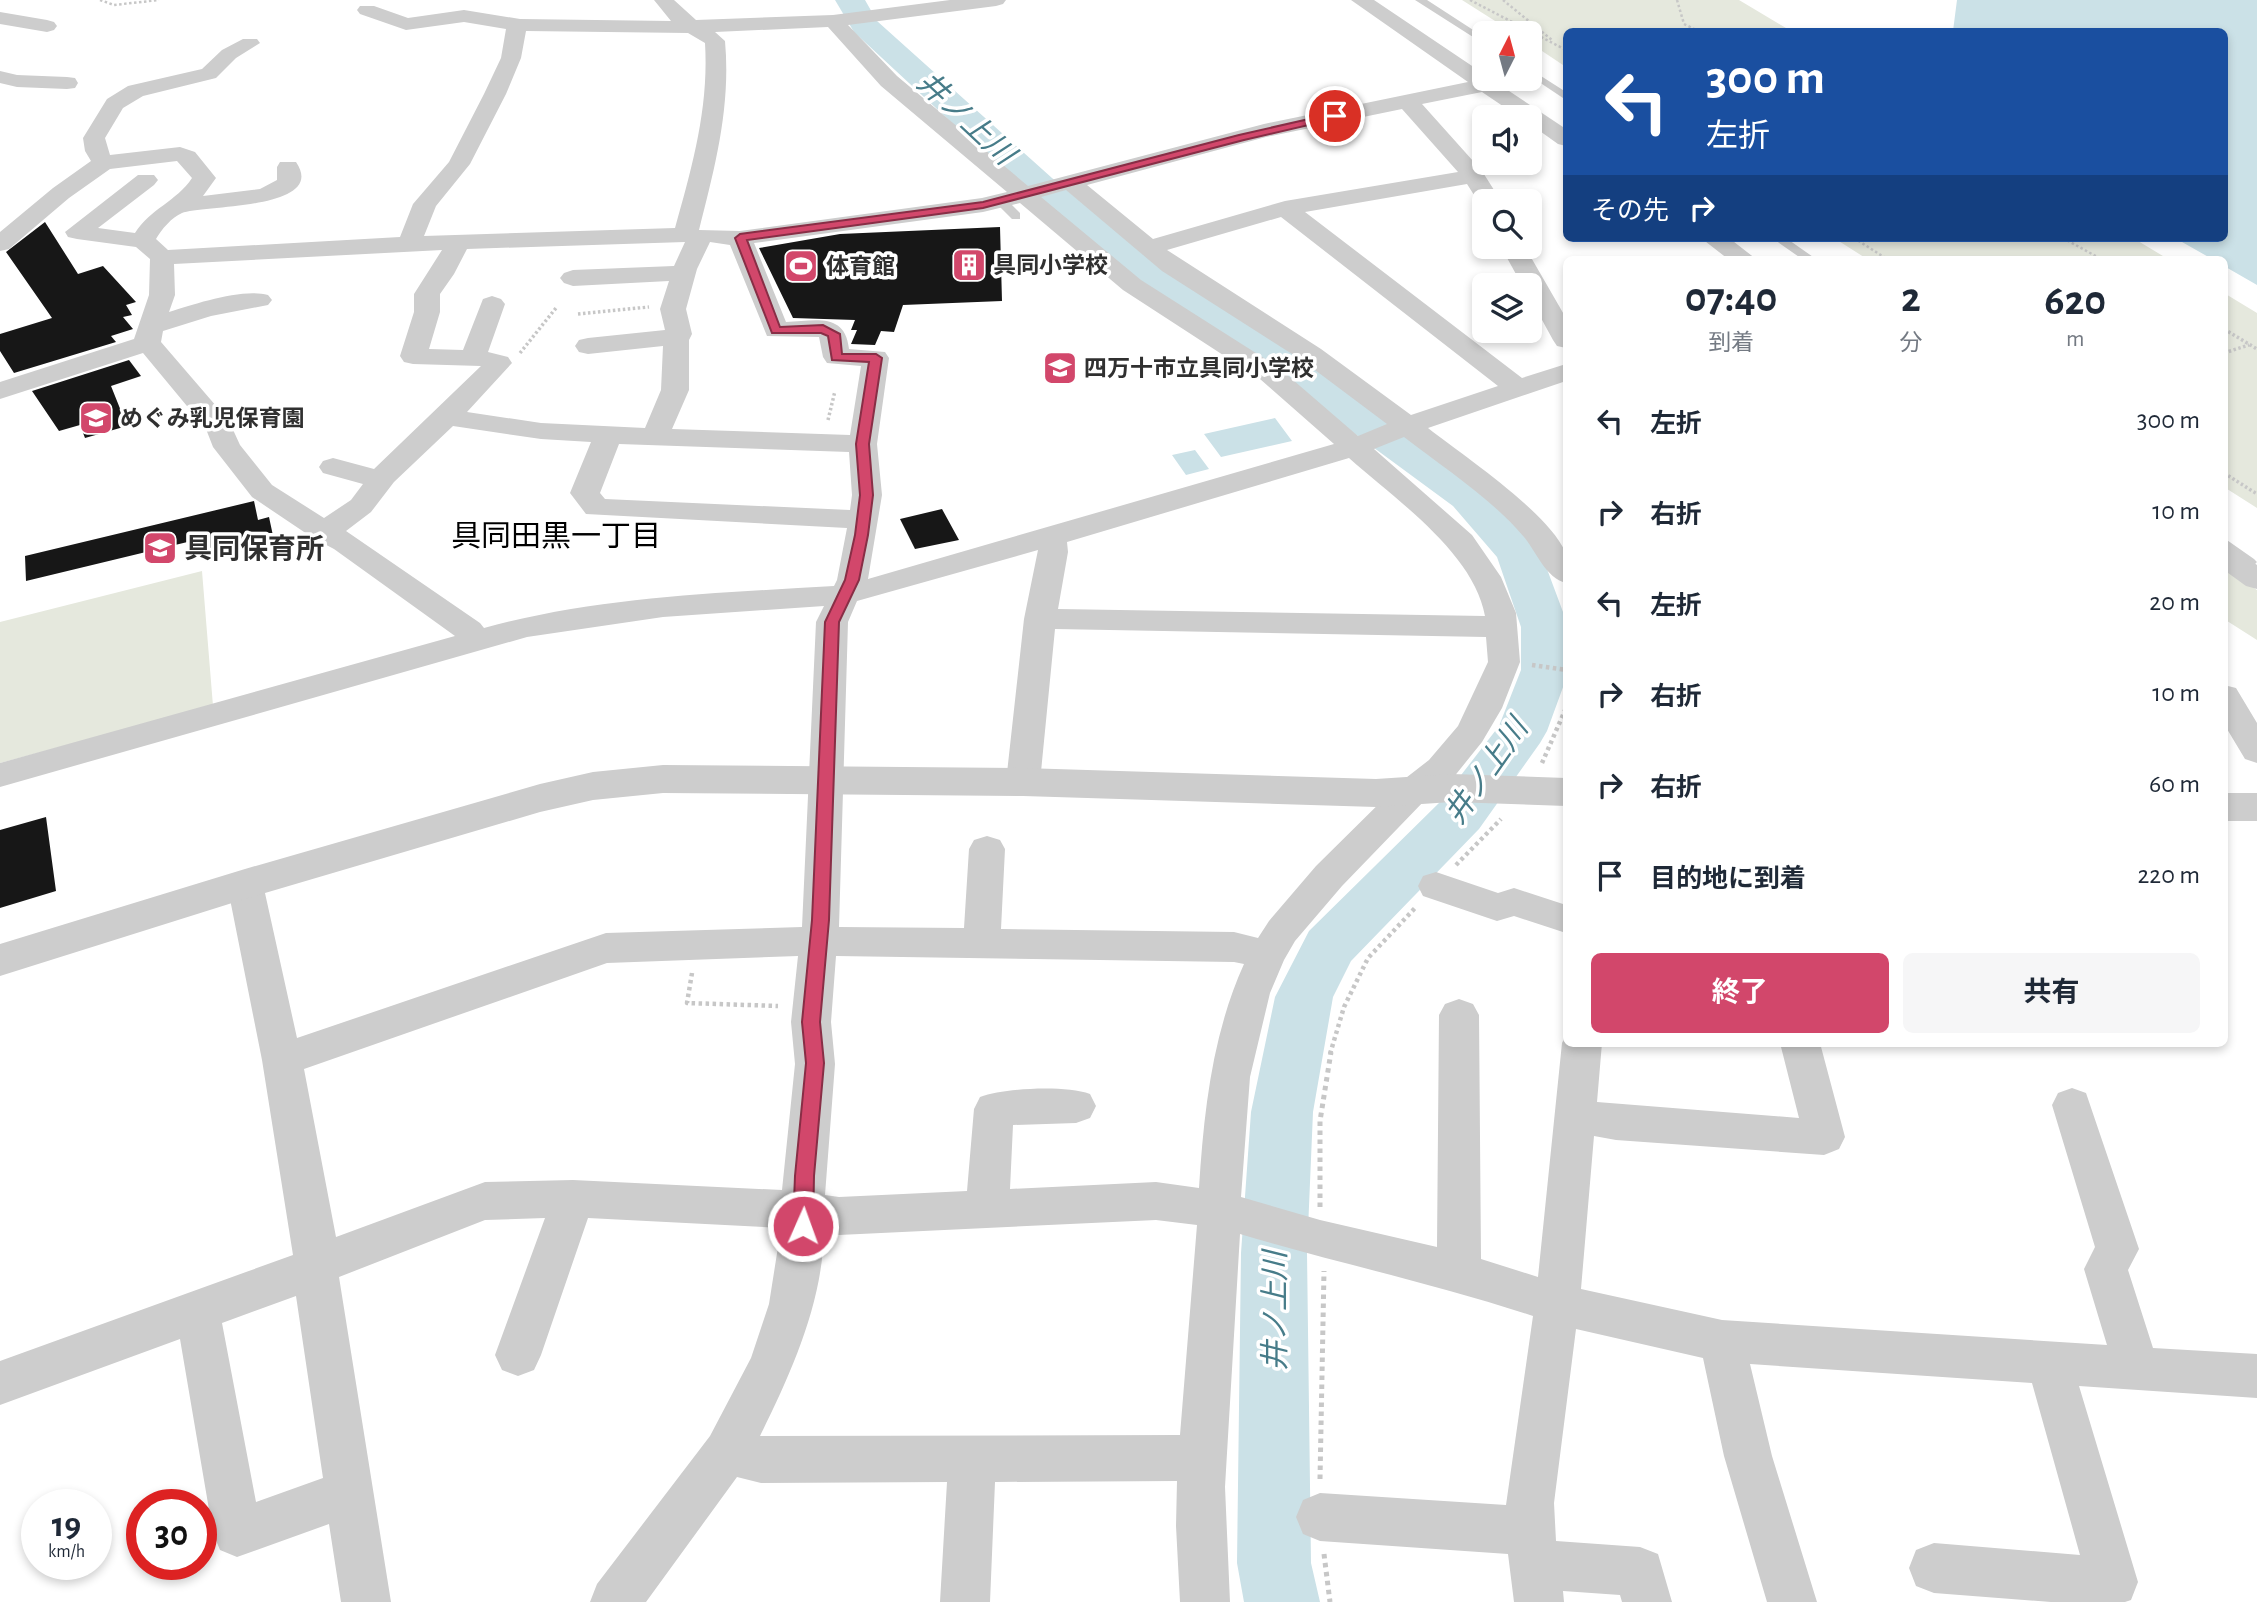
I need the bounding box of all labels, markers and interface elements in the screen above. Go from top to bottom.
north arrow [1472,21,1542,91]
map controls [1472,21,1542,343]
text: 300 m [1706,54,1825,103]
icon: left [1591,56,1682,147]
water label: 井ノ上川 [911,65,1023,173]
pin [1305,86,1365,146]
icon: arrive [1316,97,1354,135]
button: sound [1472,105,1542,175]
text: 左折 [1706,120,1770,152]
button: search [1472,189,1542,259]
icon: right [1683,189,1721,227]
text: その先 [1591,198,1669,224]
building icon: 具同小学校 [950,246,988,284]
sports icon: 体育館 [782,247,820,285]
place label: 具同小学校 [993,253,1108,278]
place label: 体育館 [826,254,895,279]
button: layers [1472,273,1542,343]
text: 07:40 [1685,277,1778,319]
text: 2 [1901,277,1921,319]
text: 620 [2044,280,2106,322]
text: m [2066,328,2084,351]
text: 到着 [1708,332,1754,355]
text: 分 [1899,332,1922,355]
school or university icon: 四万十市立具同小学校 [1041,349,1079,387]
place label: 四万十市立具同小学校 [1084,356,1314,381]
school or university icon: めぐみ乳児保育園 [77,399,115,437]
icon: left [1591,402,1629,440]
place label: めぐみ乳児保育園 [120,406,305,431]
text: 300 m [2137,407,2200,433]
text: 左折 [1650,411,1702,437]
icon: right [1591,493,1629,531]
text: 10 m [2152,498,2200,524]
text: 右折 [1650,502,1702,528]
district label: 具同田黒一丁目 [451,522,661,552]
school or university icon: 具同保育所 [141,529,179,567]
place label: 具同保育所 [184,534,324,564]
icon: left [1591,584,1629,622]
text: 20 m [2149,589,2200,615]
text: 左折 [1650,593,1702,619]
icon: right [1591,675,1629,713]
text: 10 m [2152,680,2200,706]
text: 右折 [1650,684,1702,710]
water label: 井ノ上川 [1438,710,1535,829]
icon: right [1591,766,1629,804]
text: 60 m [2149,771,2200,797]
text: 右折 [1650,775,1702,801]
icon: arrive [1591,857,1629,895]
text: 220 m [2138,862,2200,888]
text: 目的地に到着 [1650,866,1806,892]
button: 終了 [1591,953,1889,1033]
button: 共有 [1903,953,2200,1033]
position arrow [766,1189,840,1263]
water label: 井ノ上川 [1259,1248,1291,1371]
speed limit sign: 30 [126,1489,217,1580]
text: 19 [52,1508,81,1543]
text: km/h [48,1543,85,1561]

